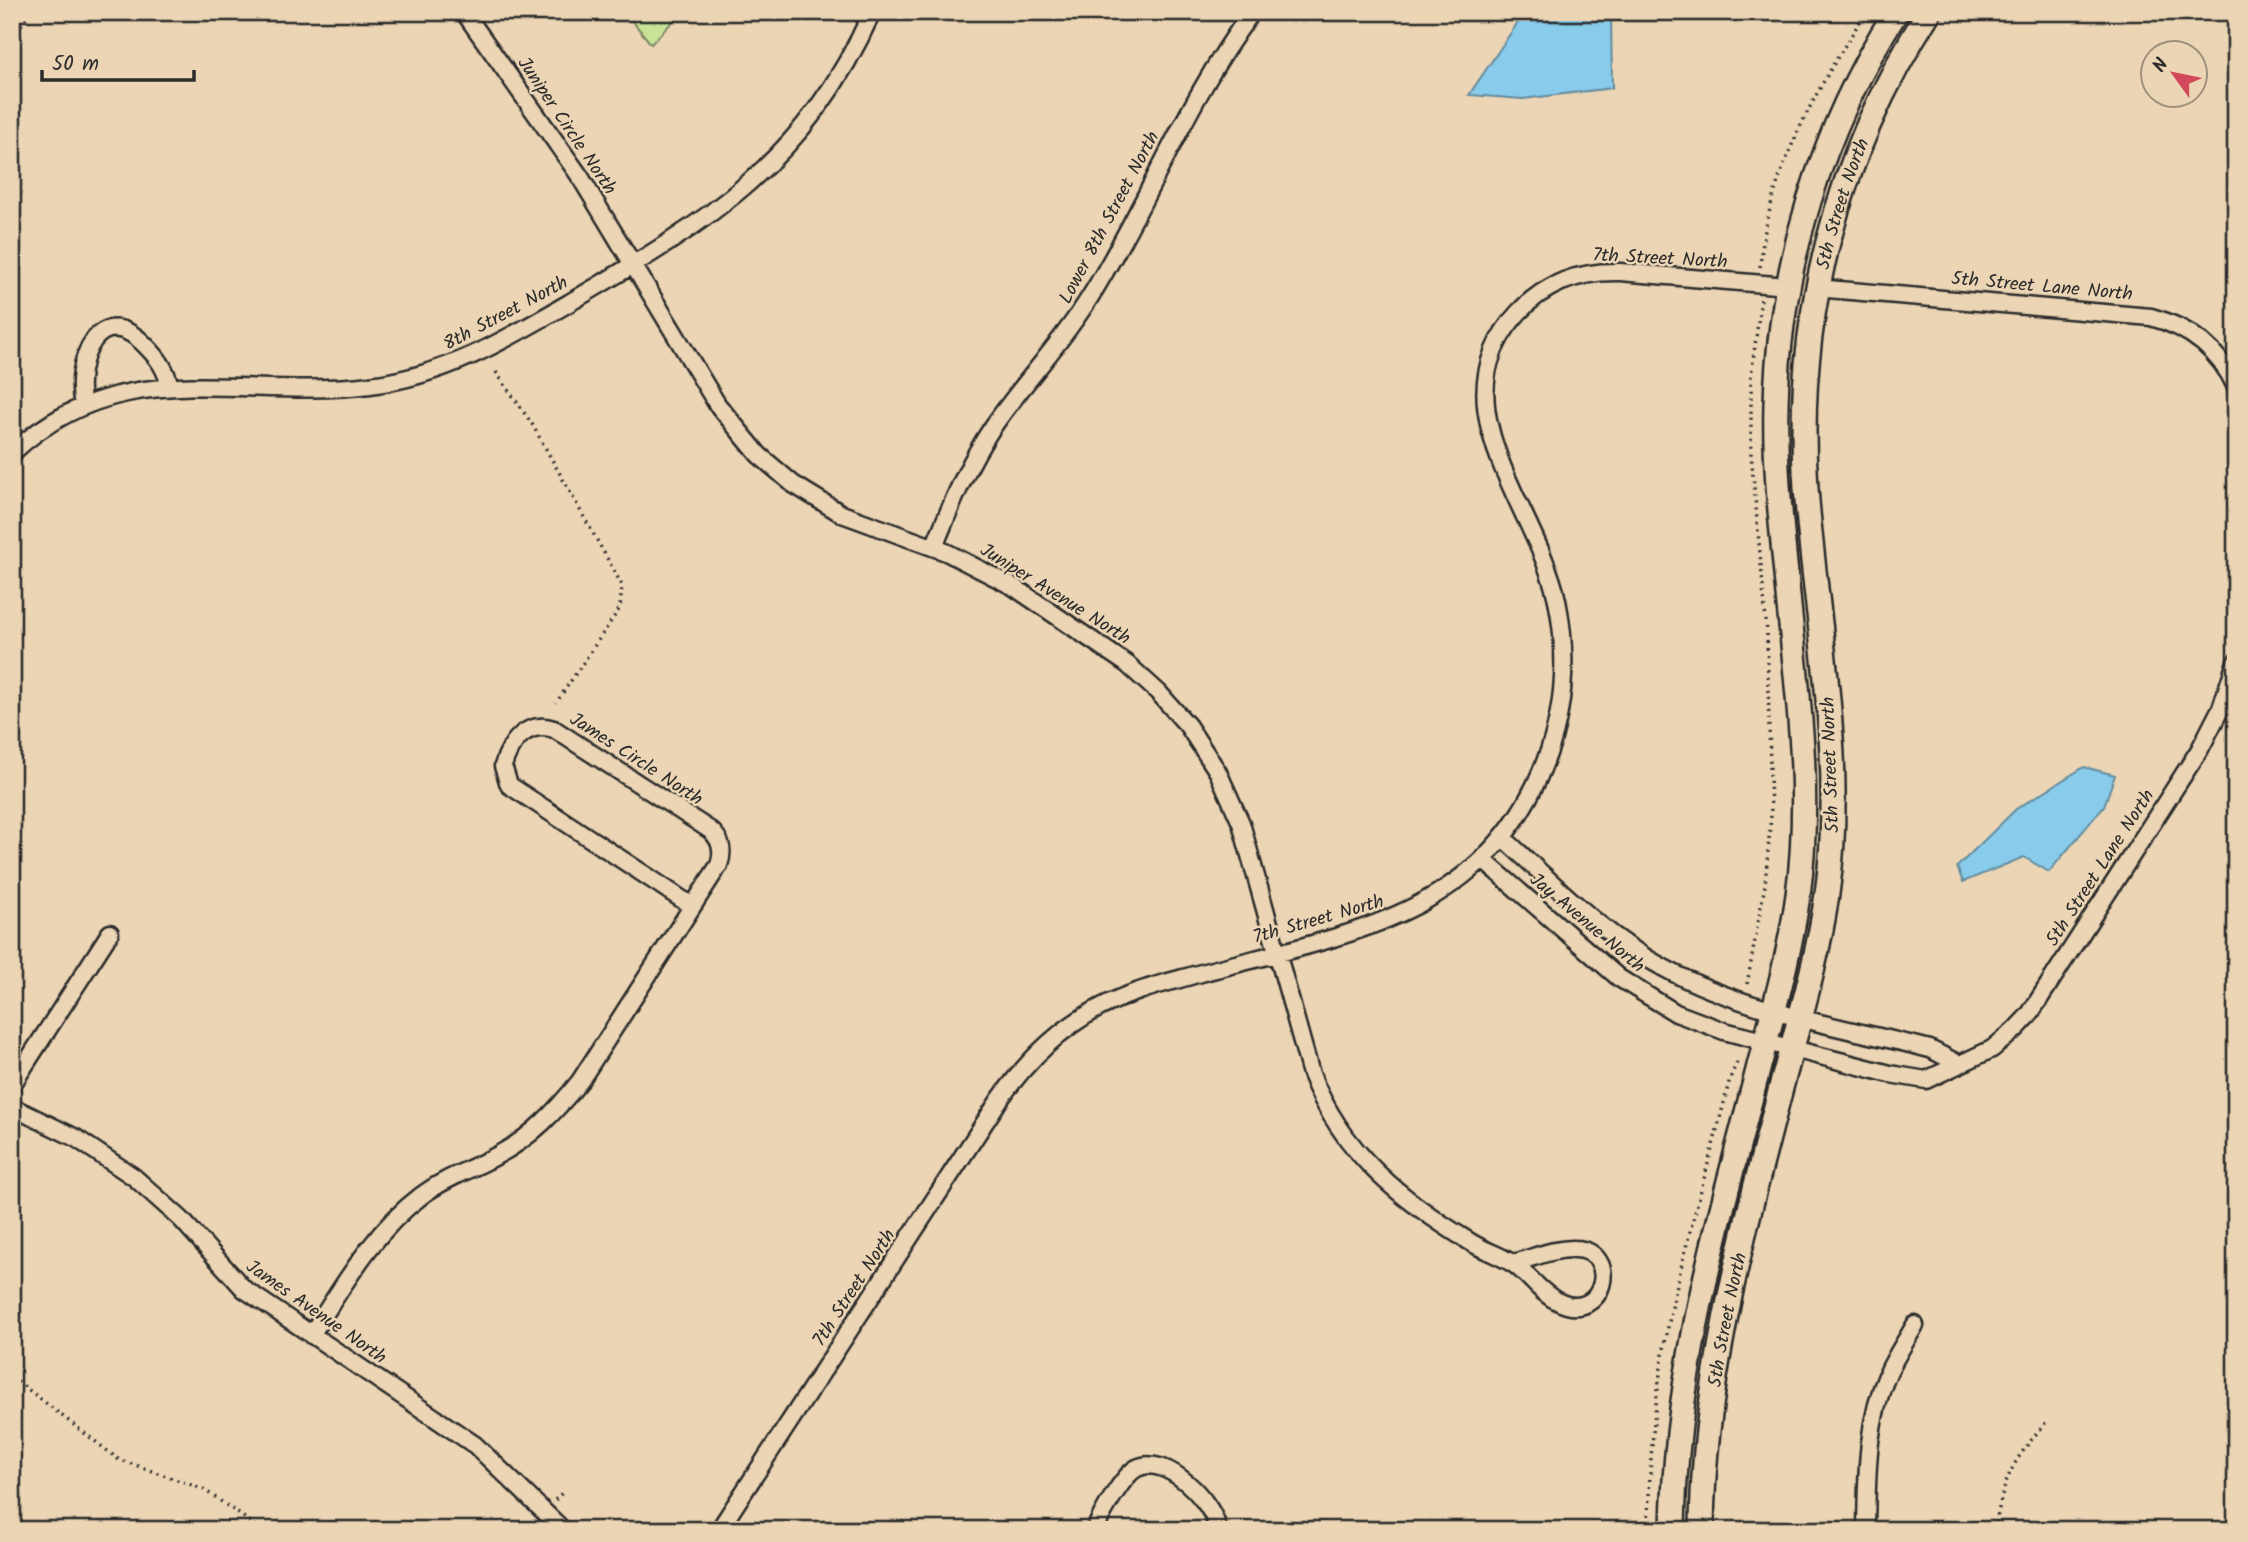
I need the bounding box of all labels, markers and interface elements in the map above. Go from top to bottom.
scale bar [42,38,194,82]
north arrow [2140,38,2210,108]
text: 50 m [52,48,99,81]
street label: Juniper Circle North [509,51,624,201]
text: N [2146,53,2177,79]
street label: Lower 8th Street North [1051,126,1168,310]
street label: 5th Street North [1809,134,1878,273]
street label: 7th Street North [1592,240,1728,278]
street label: 5th Street Lane North [1950,264,2134,310]
street label: 8th Street North [438,268,574,359]
street label: Juniper Avenue North [974,536,1136,653]
street label: 5th Street North [1814,696,1848,834]
street label: James Circle North [563,705,709,814]
street label: 5th Street Lane North [2039,784,2163,953]
street label: Jay Avenue North [1522,866,1651,981]
street label: 7th Street North [1250,887,1388,953]
street label: 7th Street North [805,1223,904,1353]
street label: 5th Street North [1701,1250,1756,1389]
street label: James Avenue North [239,1253,392,1373]

